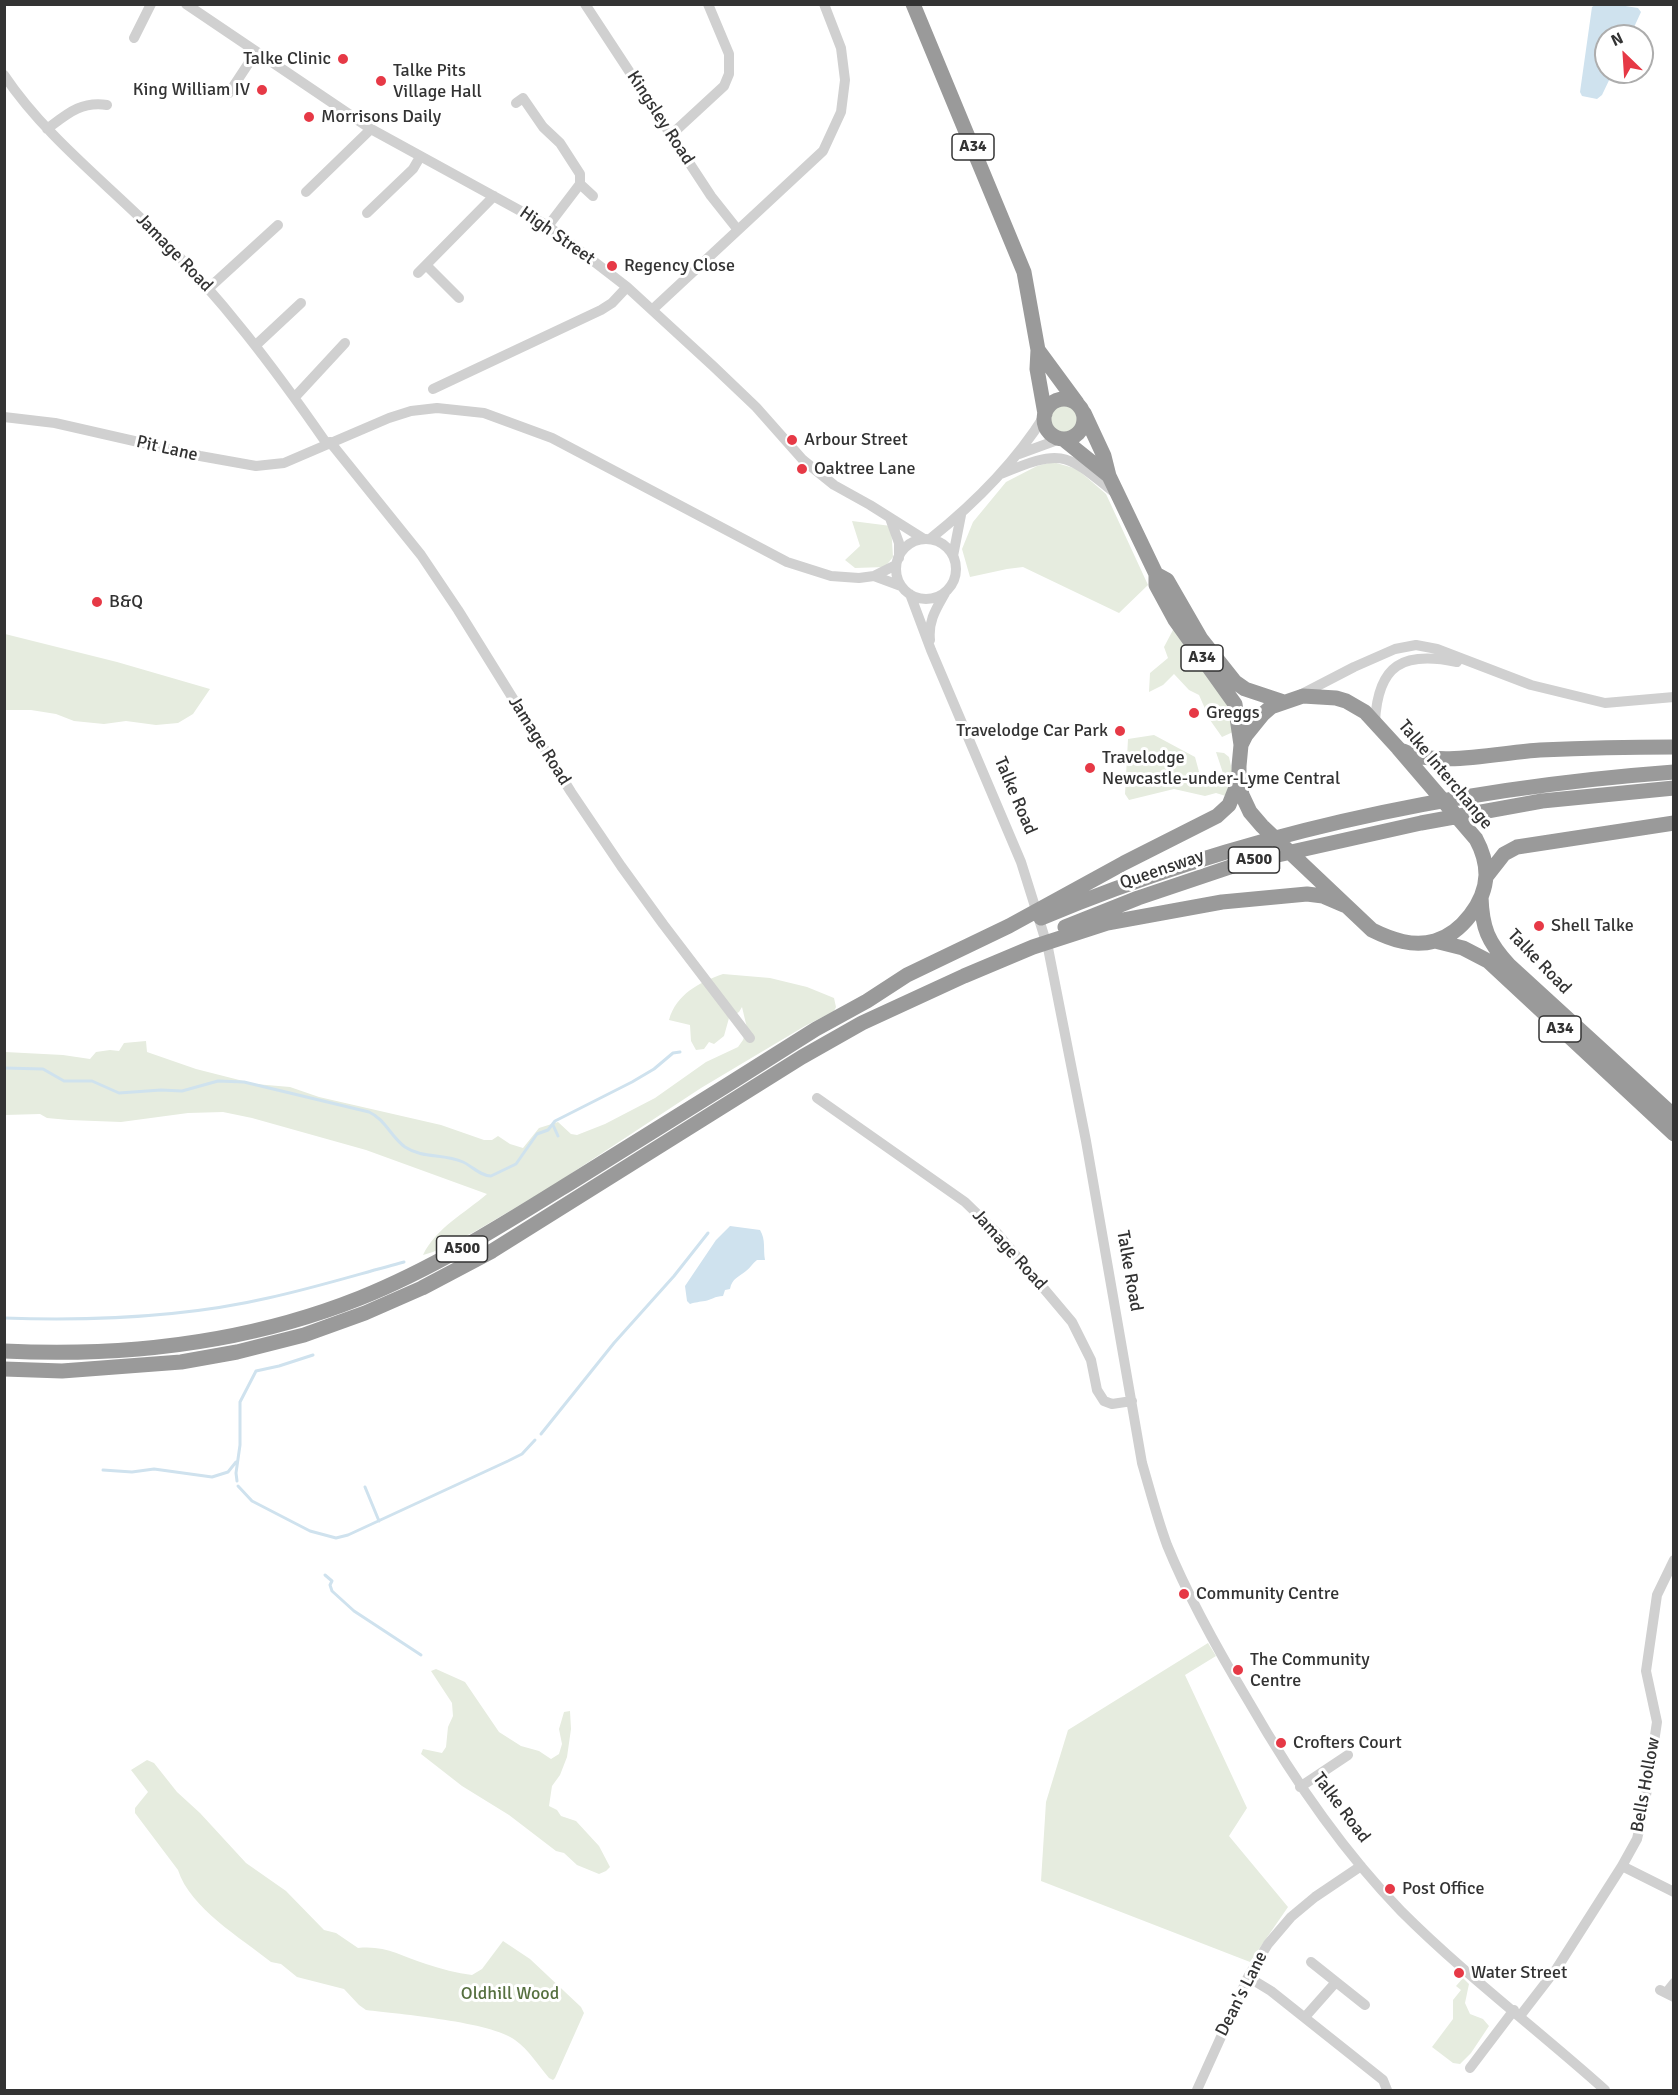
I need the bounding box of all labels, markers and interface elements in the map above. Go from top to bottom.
north arrow [1594,24,1654,84]
text: N [1608,28,1627,51]
place label: Talke Clinic [243,48,331,70]
marker: Talke Clinic [336,52,350,66]
place label: Talke Pits Village Hall [393,60,482,103]
street label: Kingsley Road [622,67,698,169]
marker: Talke Pits Village Hall [374,74,388,88]
place label: King William IV [133,79,250,101]
marker: King William IV [255,83,269,97]
place label: Morrisons Daily [321,106,441,128]
marker: Morrisons Daily [302,110,316,124]
road number: A34 [952,134,994,160]
street label: High Street [515,202,599,270]
street label: Jamage Road [131,209,217,297]
place label: Regency Close [624,255,735,277]
marker: Regency Close [605,259,619,273]
place label: Arbour Street [804,429,908,451]
street label: Pit Lane [134,431,200,467]
marker: Arbour Street [785,433,799,447]
place label: Oaktree Lane [814,458,915,480]
marker: Oaktree Lane [795,462,809,476]
place label: B&Q [109,591,143,613]
marker: B&Q [90,595,104,609]
road number: A34 [1181,645,1223,671]
street label: Jamage Road [503,692,575,790]
place label: Greggs [1206,702,1260,724]
marker: Greggs [1187,706,1201,720]
street label: Talke Interchange [1393,716,1497,834]
place label: Travelodge Car Park [956,720,1108,742]
marker: Travelodge Car Park [1113,724,1127,738]
place label: Travelodge Newcastle-under-Lyme Central [1102,747,1340,789]
street label: Talke Road [989,754,1041,838]
marker: Travelodge Newcastle-under-Lyme Central [1083,761,1097,775]
street label: Queensway [1117,846,1207,894]
road number: A500 [1228,847,1280,873]
place label: Shell Talke [1551,915,1634,937]
marker: Shell Talke [1532,919,1546,933]
street label: Talke Road [1503,925,1575,999]
road number: A34 [1539,1016,1581,1042]
street label: Jamage Road [967,1205,1051,1295]
street label: Talke Road [1111,1229,1147,1313]
road number: A500 [436,1236,488,1262]
place label: Community Centre [1196,1583,1339,1605]
marker: Community Centre [1177,1587,1191,1601]
place label: The Community Centre [1250,1649,1370,1692]
marker: The Community Centre [1231,1663,1245,1677]
place label: Crofters Court [1293,1732,1402,1754]
marker: Crofters Court [1274,1736,1288,1750]
street label: Bells Hollow [1627,1736,1665,1834]
street label: Talke Road [1308,1769,1374,1847]
place label: Post Office [1402,1878,1484,1900]
marker: Post Office [1383,1882,1397,1896]
street label: Dean's Lane [1211,1948,1273,2040]
place label: Water Street [1471,1962,1567,1984]
marker: Water Street [1452,1966,1466,1980]
park label: Oldhill Wood [461,1983,559,2005]

